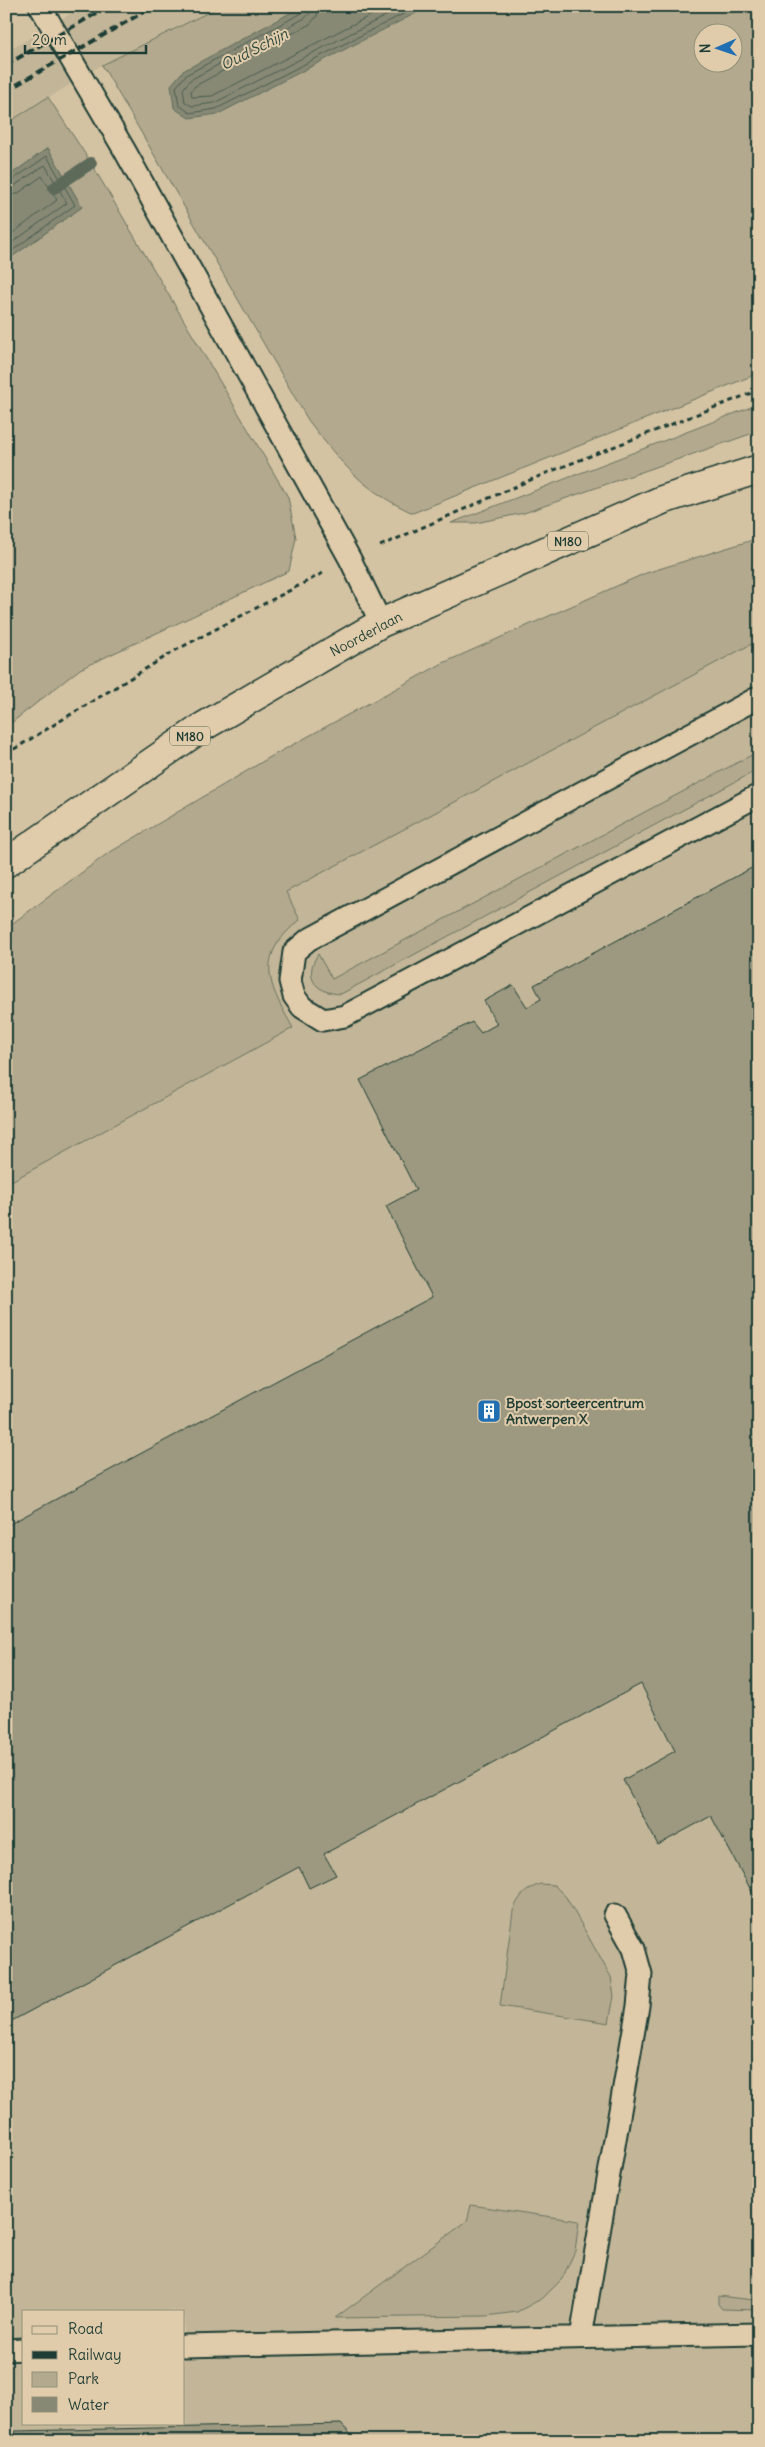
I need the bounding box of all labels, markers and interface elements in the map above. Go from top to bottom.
scale bar [25,22,146,54]
north arrow [692,22,742,72]
water label: Oud Schijn [217,24,291,74]
text: 20 m [32,30,67,49]
text: N [696,43,714,54]
road number: N180 [548,532,588,550]
street label: Noorderlaan [327,607,405,661]
road number: N180 [170,726,210,746]
place label: Bpost sorteercentrum Antwerpen X [506,1394,645,1428]
building icon: Bpost sorteercentrum Antwerpen X [476,1398,502,1424]
legend [22,2310,185,2424]
text: Road [68,2319,103,2338]
text: Railway [68,2345,122,2364]
text: Park [68,2369,99,2388]
text: Water [68,2395,109,2414]

